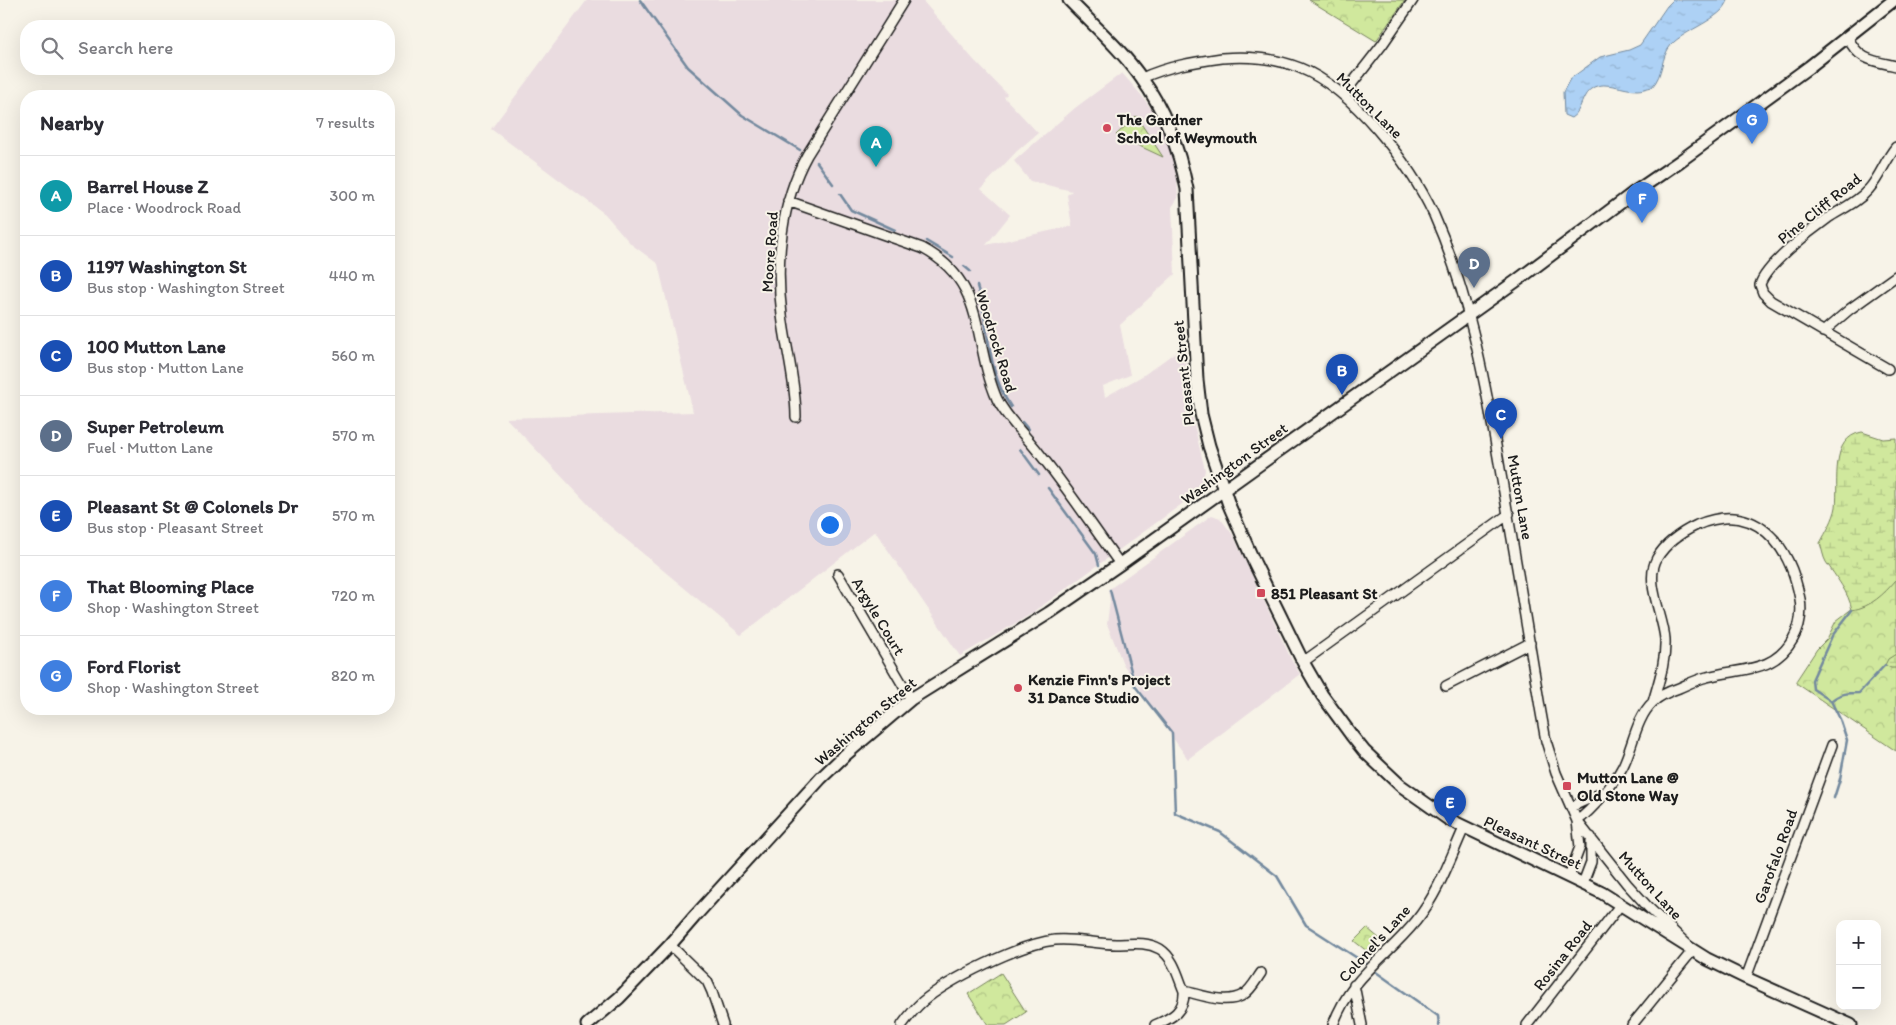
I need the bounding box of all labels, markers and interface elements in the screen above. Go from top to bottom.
search box [20,20,395,75]
icon: search [38,34,66,62]
text: Search here [78,36,173,59]
street label: Mutton Lane [1332,68,1407,143]
pin: G [1736,103,1768,144]
text: Nearby [40,110,104,135]
place label: The Gardner School of Weymouth [1116,110,1258,148]
text: 7 results [316,113,375,132]
marker: The Gardner School of Weymouth [1101,122,1113,134]
pin: A [860,126,892,167]
street label: Pine Cliff Road [1774,169,1865,248]
text: Barrel House Z [87,175,208,198]
pin: F [1626,182,1658,223]
text: A [51,186,61,205]
text: 300 m [330,186,375,205]
text: Place · Woodrock Road [87,198,241,217]
street label: Moore Road [757,210,782,293]
pin: D [1458,247,1490,288]
text: 1197 Washington St [87,255,247,278]
text: B [51,266,61,285]
text: 440 m [329,266,375,285]
text: Bus stop · Washington Street [87,278,285,297]
street label: Woodrock Road [972,288,1021,395]
street label: Pleasant Street [1169,319,1198,427]
text: 100 Mutton Lane [87,335,226,358]
text: C [51,346,61,365]
text: 560 m [331,346,375,365]
pin: B [1326,354,1358,395]
text: Bus stop · Mutton Lane [87,358,244,377]
pin: C [1485,398,1517,439]
text: Super Petroleum [87,415,224,438]
street label: Washington Street [1177,418,1291,508]
text: D [51,426,61,445]
text: 570 m [332,426,375,445]
text: Fuel · Mutton Lane [87,438,213,457]
street label: Mutton Lane [1504,453,1537,541]
text: Pleasant St @ Colonels Dr [87,495,298,518]
text: E [52,506,60,525]
text: 570 m [332,506,375,525]
your location [817,512,843,538]
text: Bus stop · Pleasant Street [87,518,264,537]
street label: Argyle Court [848,574,909,659]
text: That Blooming Place [87,575,254,598]
place label: 851 Pleasant St [1271,584,1377,603]
text: F [52,586,60,605]
text: 720 m [332,586,375,605]
marker: 851 Pleasant St [1255,587,1267,599]
text: Shop · Washington Street [87,598,259,617]
text: Ford Florist [87,655,181,678]
text: G [50,666,62,685]
text: 820 m [331,666,375,685]
place label: Kenzie Finn's Project 31 Dance Studio [1028,670,1170,707]
street label: Washington Street [810,673,920,770]
text: Shop · Washington Street [87,678,259,697]
marker: Kenzie Finn's Project 31 Dance Studio [1012,682,1024,694]
place label: Mutton Lane @ Old Stone Way [1577,768,1679,806]
marker: Mutton Lane @ Old Stone Way [1561,780,1573,792]
pin: E [1434,786,1466,827]
street label: Garofalo Road [1750,806,1801,906]
street label: Pleasant Street [1481,811,1585,873]
street label: Mutton Lane [1615,847,1687,924]
street label: Colonel's Lane [1334,900,1414,986]
street label: Rosina Road [1529,916,1596,994]
map controls [1836,920,1881,1010]
button: + [1836,920,1881,965]
button: − [1836,965,1881,1010]

